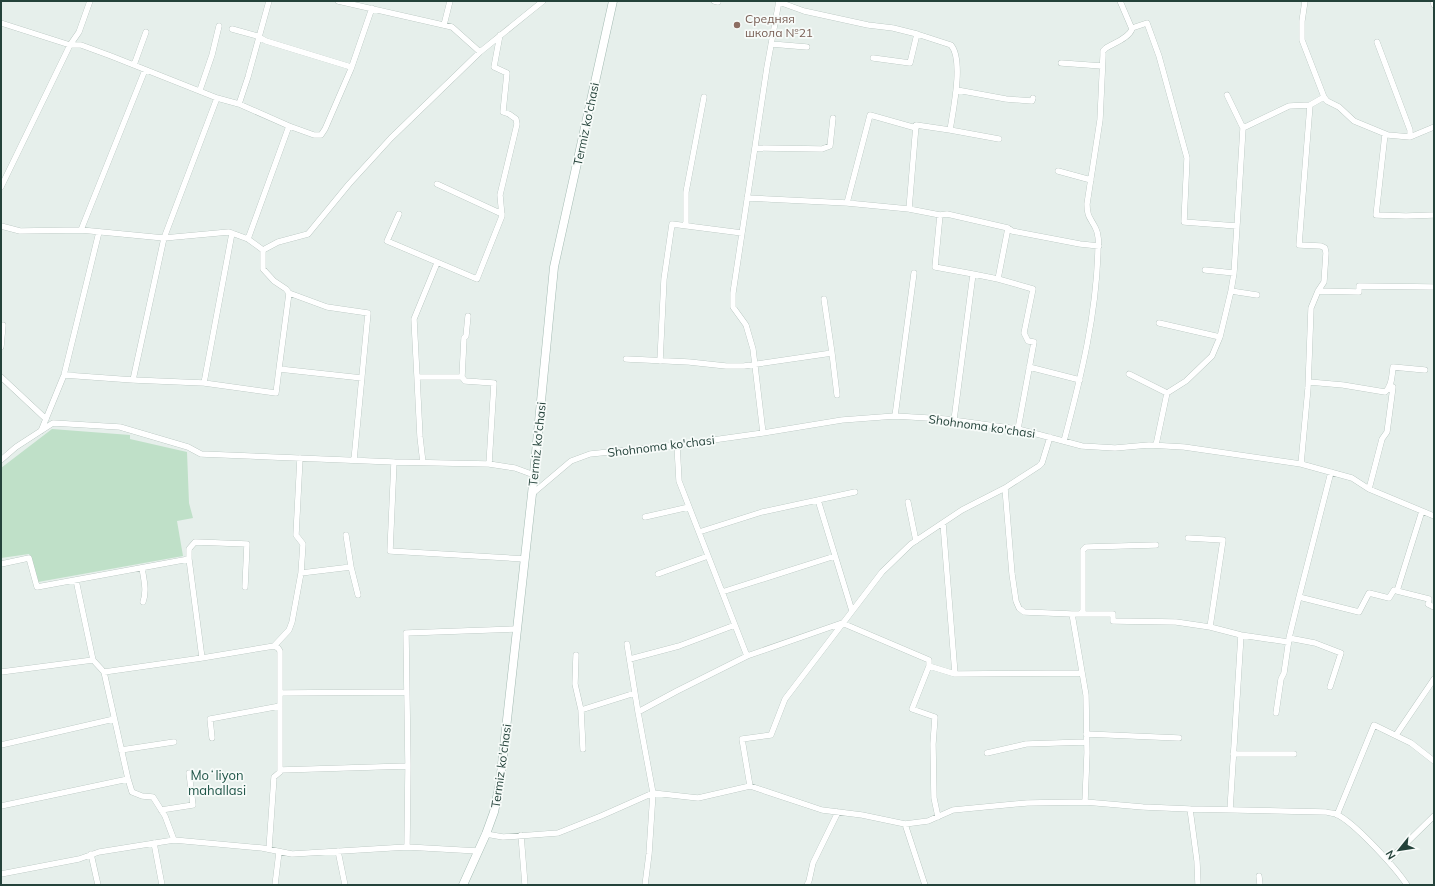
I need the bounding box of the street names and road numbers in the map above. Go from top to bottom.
street label: Termiz ko'chasi [570,81,602,167]
street label: Termiz ko'chasi [525,401,549,487]
street label: Shohnoma ko'chasi [928,411,1036,441]
street label: Shohnoma ko'chasi [607,432,715,460]
street label: Termiz ko'chasi [488,723,514,809]

